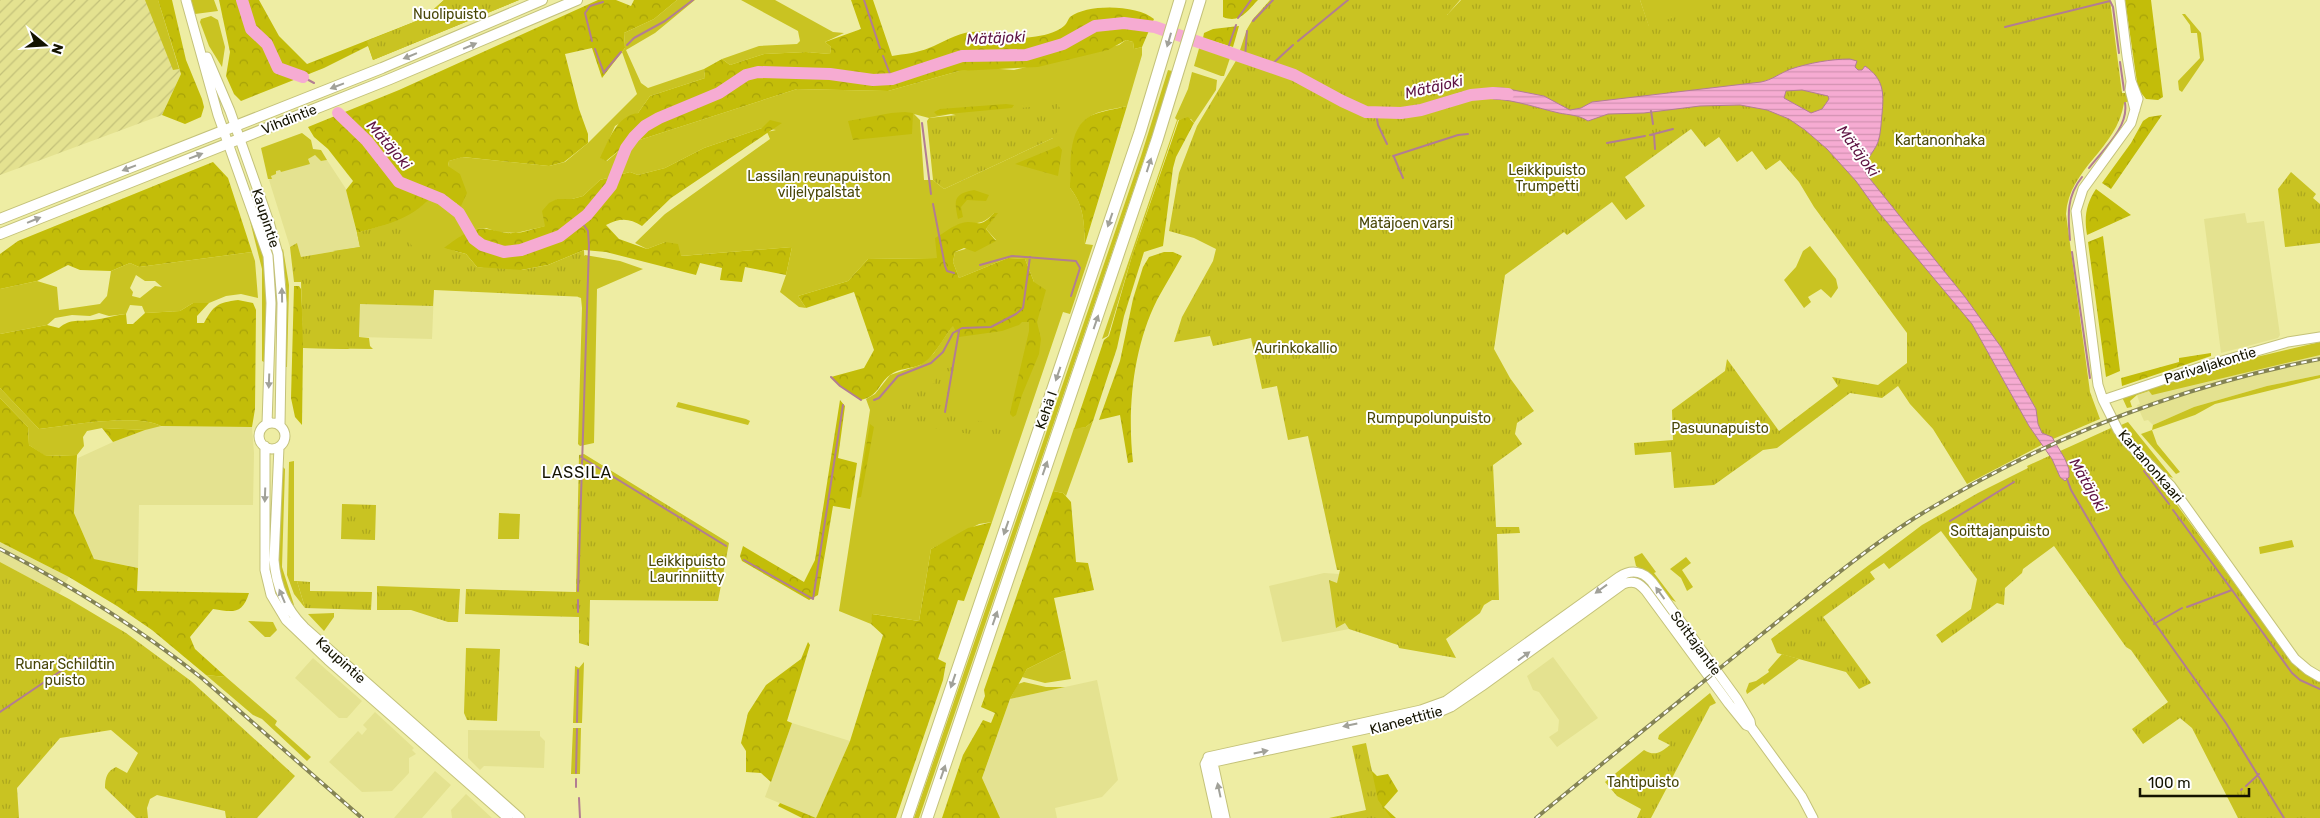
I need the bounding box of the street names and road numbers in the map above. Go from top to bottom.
street label: Vihdintie [259,101,319,138]
street label: Kaupintie [248,186,283,250]
street label: Parivaljakontie [2162,343,2258,388]
street label: Kehä I [1032,389,1061,432]
street label: Kartanonkaari [2114,426,2187,506]
street label: Soittajantie [1667,608,1725,679]
street label: Kaupintie [312,634,369,687]
street label: Klaneettitie [1368,703,1445,738]

